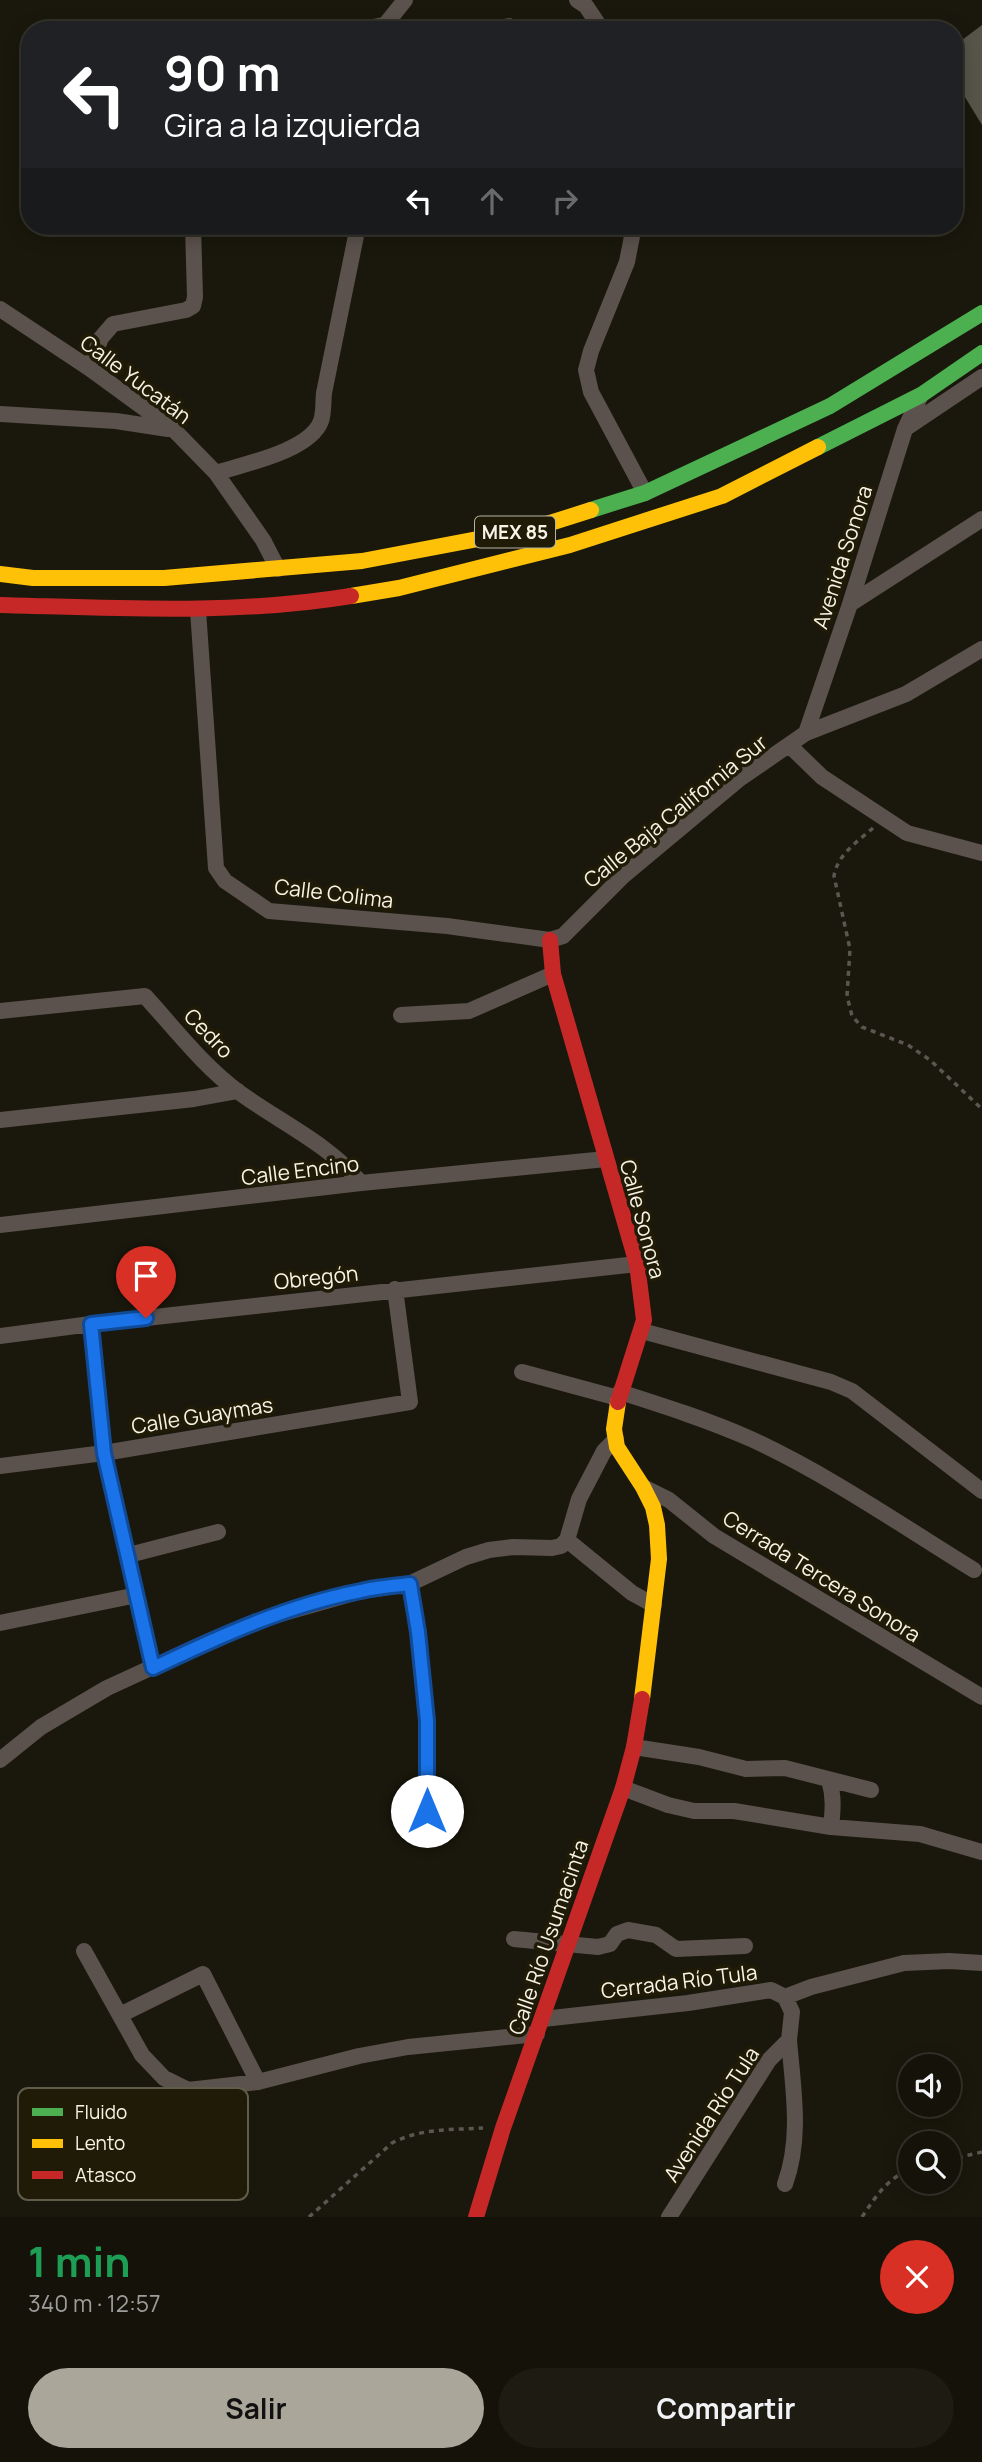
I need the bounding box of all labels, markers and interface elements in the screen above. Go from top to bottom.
text: 90 m [164,39,281,106]
icon: left [49,49,140,140]
text: Gira a la izquierda [164,103,420,147]
icon: left [400,182,438,220]
icon: ahead [473,182,511,220]
icon: right [546,182,584,220]
street label: Calle Yucatán [75,328,197,430]
street label: Avenida Sonora [806,482,878,632]
road number: MEX 85 [475,516,555,548]
street label: Calle Baja California Sur [577,728,773,894]
street label: Calle Colima [273,872,395,914]
street label: Cedro [178,1002,240,1064]
street label: Calle Encino [240,1149,360,1191]
street label: Calle Sonora [614,1156,672,1282]
pin [116,1246,176,1318]
icon: arrive [127,1257,165,1295]
street label: Obregón [272,1259,360,1295]
street label: Calle Guaymas [129,1390,275,1440]
street label: Cerrada Tercera Sonora [718,1504,926,1648]
position arrow [390,1774,464,1848]
street label: Calle Río Usumacinta [502,1836,594,2038]
street label: Cerrada Río Tula [599,1958,759,2004]
street label: Avenida Río Tula [657,2041,765,2187]
map controls [898,2054,961,2194]
button: sound [898,2054,961,2117]
legend [18,2088,248,2200]
text: Fluido [75,2099,127,2125]
text: Lento [75,2130,125,2156]
button: search [898,2131,961,2194]
text: Atasco [75,2162,136,2188]
text: 1 min [28,2232,131,2290]
button: close [880,2240,954,2314]
text: 340 m · 12:57 [28,2287,161,2319]
button: Salir [28,2368,484,2448]
button: Compartir [498,2368,954,2448]

